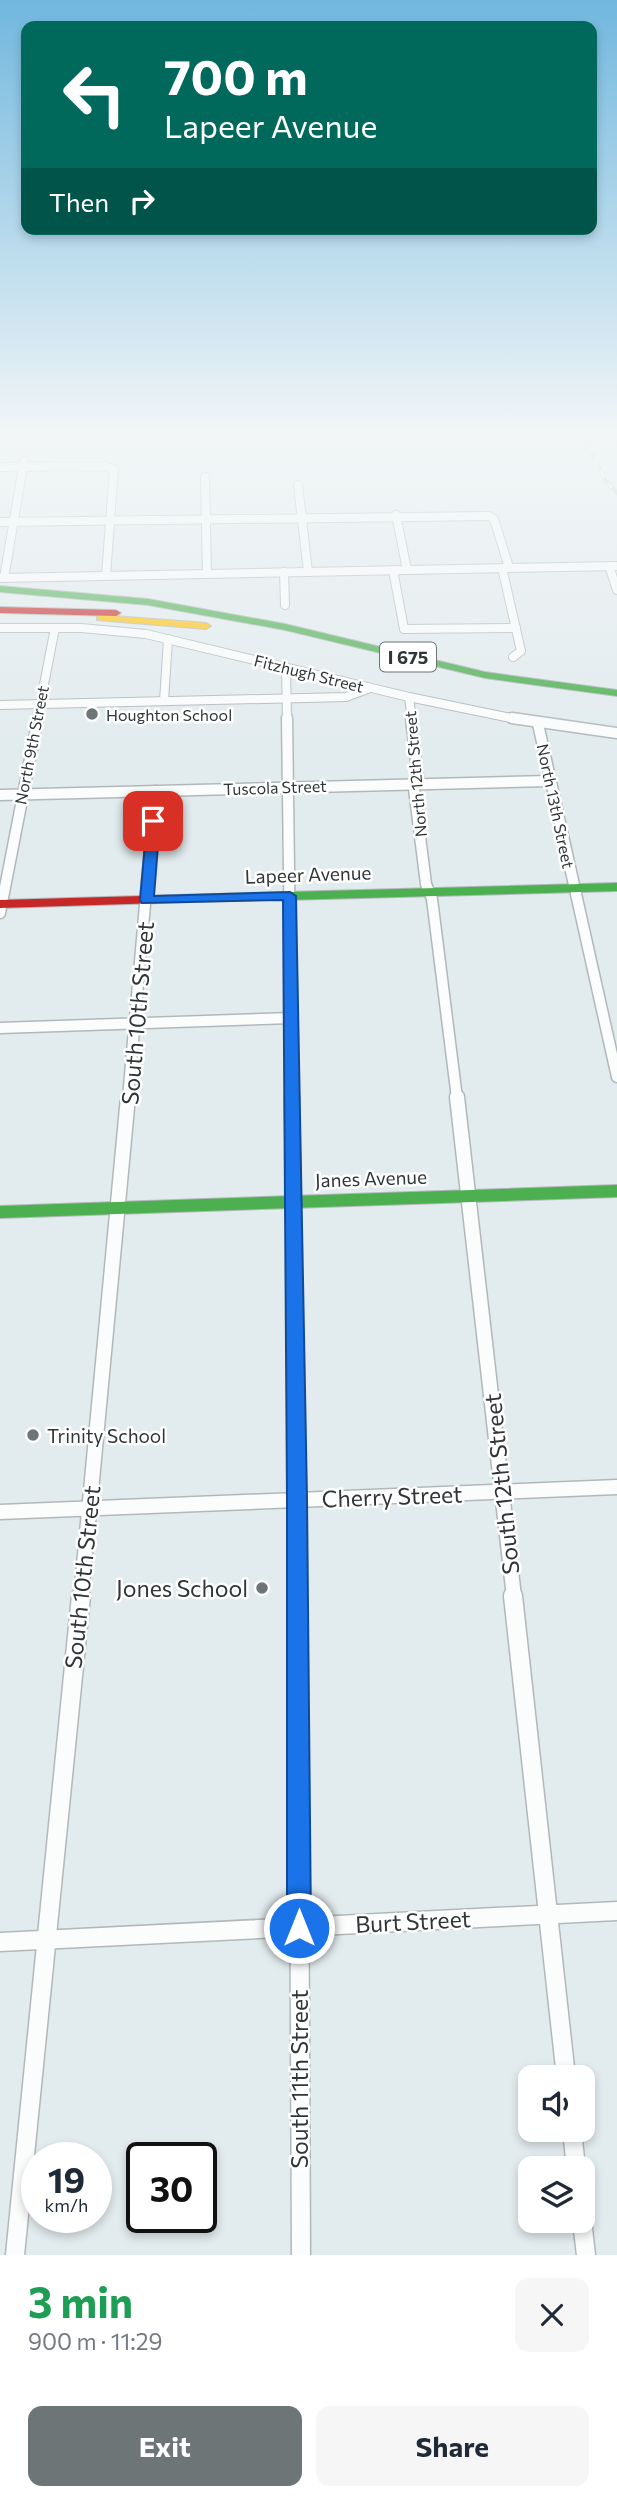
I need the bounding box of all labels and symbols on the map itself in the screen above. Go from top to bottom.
road number: I 675 [380,642,436,672]
street label: Fitzhugh Street [252,650,366,696]
street label: North 9th Street [10,684,52,806]
place label: Houghton School [106,705,232,724]
marker: Houghton School [84,706,100,722]
street label: North 12th Street [400,710,430,838]
street label: North 13th Street [534,742,579,870]
street label: Tuscola Street [223,776,327,798]
pin [123,791,183,851]
street label: Lapeer Avenue [244,860,372,888]
street label: South 10th Street [115,920,159,1106]
street label: Janes Avenue [315,1165,427,1191]
street label: South 12th Street [478,1392,524,1576]
place label: Trinity School [47,1424,166,1447]
marker: Trinity School [25,1427,41,1443]
street label: Cherry Street [321,1480,463,1512]
street label: South 10th Street [58,1484,106,1670]
place label: Jones School [116,1574,248,1602]
marker: Jones School [254,1580,270,1596]
position arrow [262,1891,336,1965]
street label: Burt Street [354,1904,472,1938]
street label: South 11th Street [285,1990,313,2168]
speed limit sign: 30 [126,2142,217,2233]

